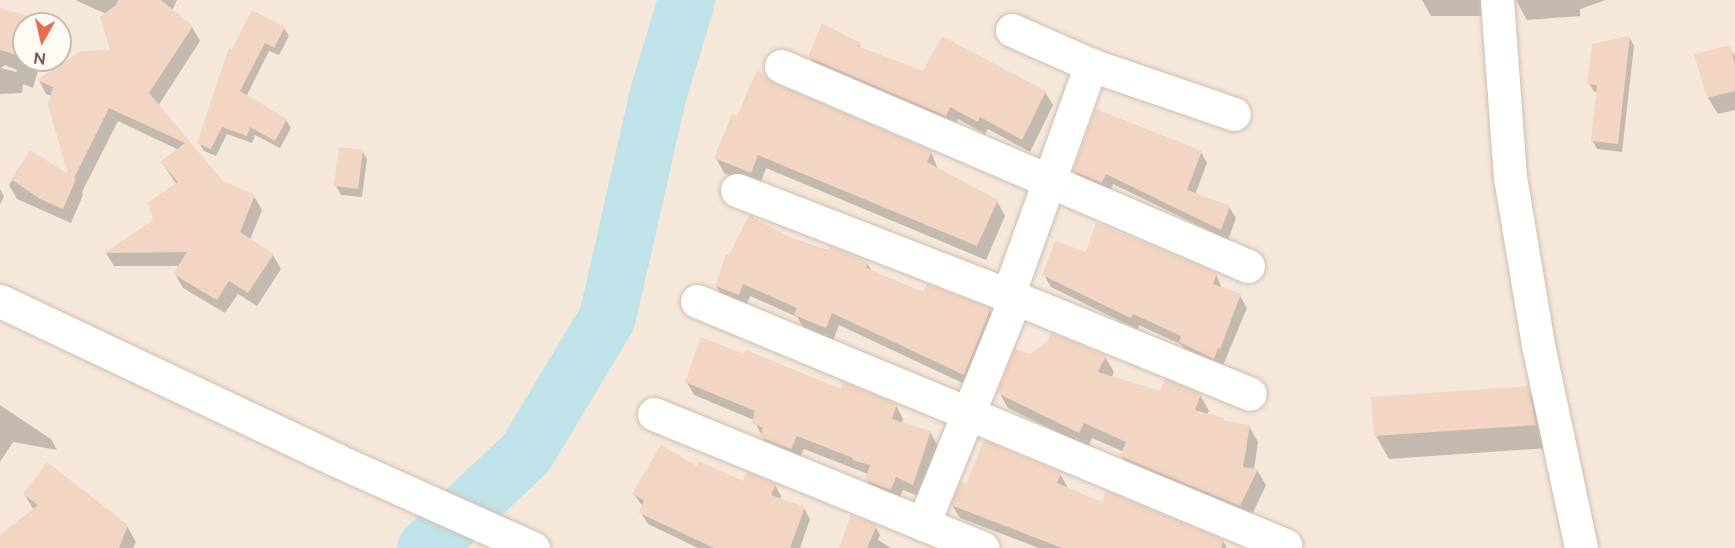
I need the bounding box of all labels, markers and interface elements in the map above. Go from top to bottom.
north arrow [12,12,72,72]
text: N [32,48,47,69]

